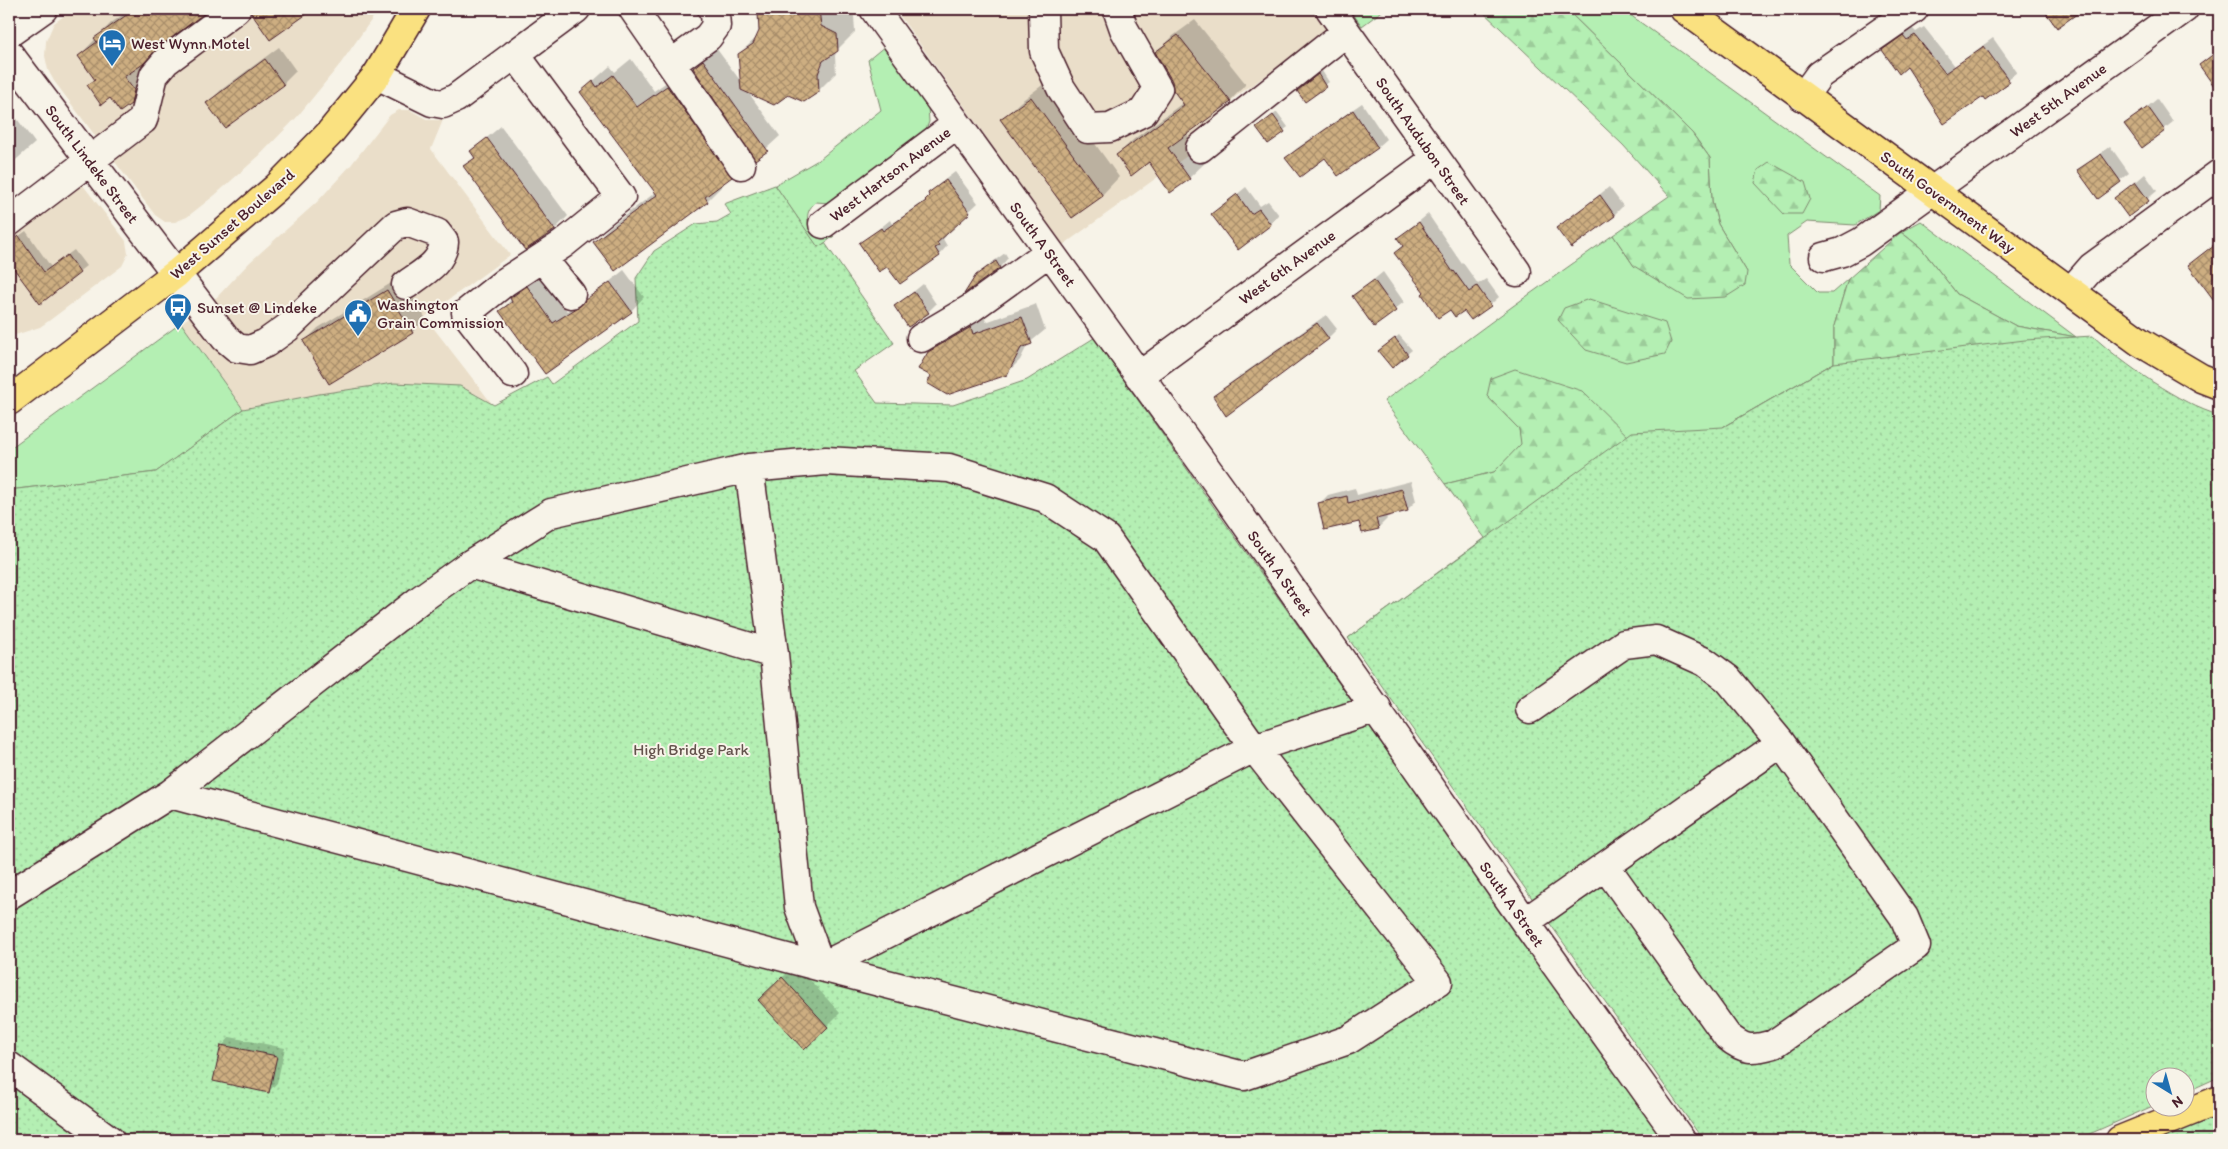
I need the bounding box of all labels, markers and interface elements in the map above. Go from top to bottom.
hotel icon: West Wynn Motel [97,28,127,67]
place label: West Wynn Motel [131,34,250,53]
street label: West 5th Avenue [2006,58,2110,141]
street label: South Audubon Street [1372,73,1474,209]
street label: South Lindeke Street [41,101,143,227]
street label: West Hartson Avenue [826,122,955,226]
street label: South Government Way [1877,147,2019,258]
street label: West Sunset Boulevard [166,165,298,283]
street label: South A Street [1006,198,1080,290]
street label: West 6th Avenue [1235,225,1339,308]
bus stop icon: Sunset @ Lindeke [163,292,193,331]
place label: Washington Grain Commission [377,295,504,332]
place label: Sunset @ Lindeke [197,298,317,317]
public building icon: Washington Grain Commission [343,298,373,337]
street label: South A Street [1243,527,1317,619]
park label: High Bridge Park [633,740,750,759]
street label: South A Street [1475,858,1549,950]
north arrow [2146,1066,2196,1116]
text: N [2169,1092,2186,1112]

